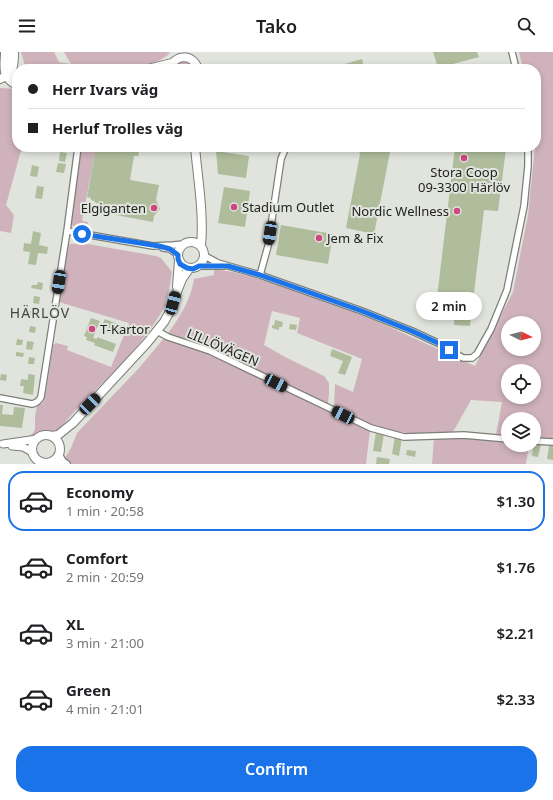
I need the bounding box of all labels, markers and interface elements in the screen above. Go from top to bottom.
text: Tako [256,14,297,38]
icon: menu [16,15,38,37]
icon: search [515,15,537,37]
text: Herr Ivars väg [52,79,158,99]
text: Herluf Trolles väg [52,118,183,138]
marker: Stora Coop 09-3300 Härlöv [459,153,469,163]
place label: Stora Coop 09-3300 Härlöv [418,163,510,196]
place label: Stadium Outlet [242,198,335,216]
place label: Elgiganten [81,199,146,217]
marker: Stadium Outlet [229,202,239,212]
place label: Nordic Wellness [351,202,449,220]
marker: Elgiganten [149,203,159,213]
marker: Nordic Wellness [452,206,462,216]
car [262,220,278,246]
route start [73,225,91,243]
place label: Jem & Fix [325,229,383,247]
marker: Jem & Fix [314,233,324,243]
car [51,269,67,295]
car [164,290,182,316]
callout: 2 min [416,292,482,320]
text: 2 min [431,297,467,315]
district label: HÄRLÖV [10,303,70,322]
north arrow [501,316,541,356]
map controls [501,316,541,452]
place label: T-Kartor [100,320,150,338]
marker: T-Kartor [87,324,97,334]
street label: LILLÖVÄGEN [184,324,262,370]
route end [440,341,458,359]
button: locate [501,364,541,404]
car [263,372,289,394]
car [77,391,103,417]
car [330,404,356,426]
button: layers [501,412,541,452]
text: Economy [66,482,134,502]
icon: car [18,483,54,519]
text: $1.30 [497,491,535,511]
text: 1 min · 20:58 [66,502,144,520]
text: Comfort [66,548,128,568]
icon: car [18,549,54,585]
text: $1.76 [497,557,535,577]
text: 2 min · 20:59 [66,568,144,586]
text: XL [66,614,84,634]
icon: car [18,615,54,651]
text: $2.21 [497,623,535,643]
text: 3 min · 21:00 [66,634,144,652]
text: Green [66,680,111,700]
icon: car [18,681,54,717]
text: $2.33 [497,689,535,709]
text: 4 min · 21:01 [66,700,144,718]
button: Confirm [16,746,537,792]

